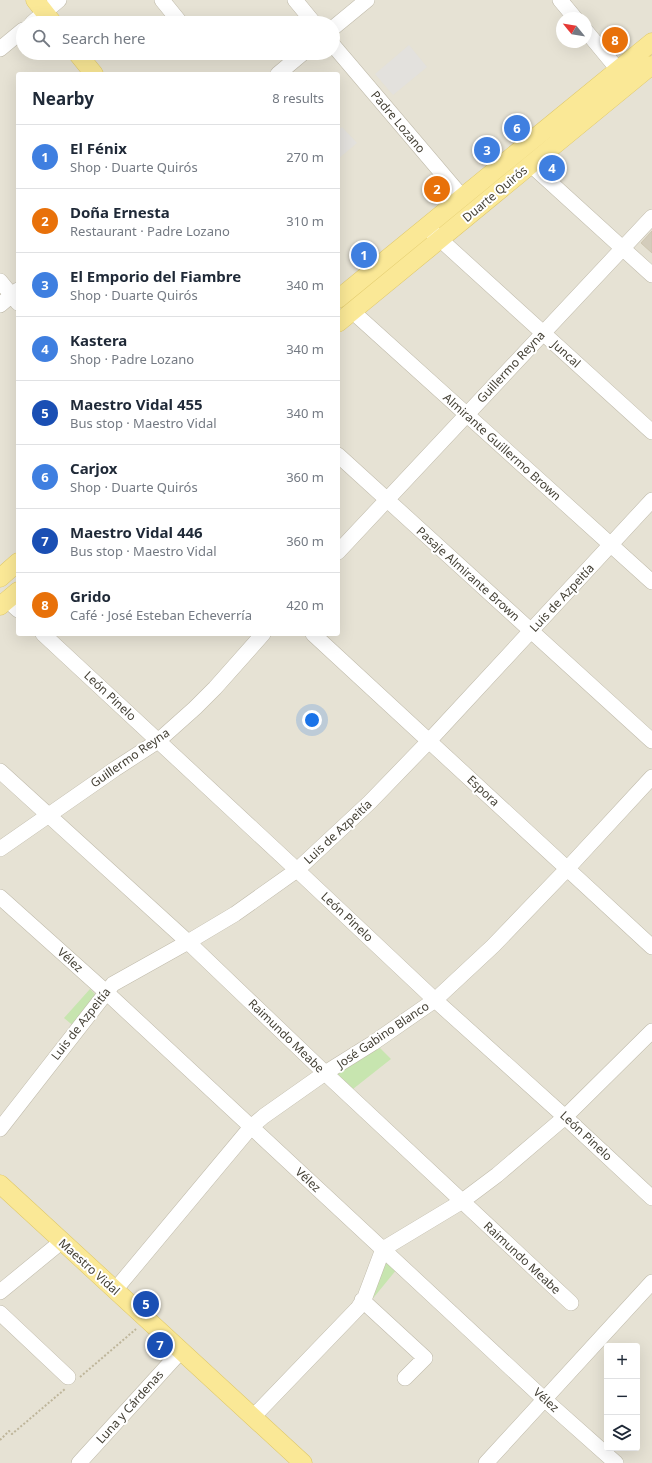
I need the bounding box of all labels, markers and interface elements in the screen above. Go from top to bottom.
north arrow [556,12,592,48]
search box [16,16,340,60]
pin: 8 [602,25,628,55]
icon: search [30,27,52,49]
text: Search here [62,28,145,48]
text: Nearby [32,87,94,110]
street label: Padre Lozano [367,87,429,156]
text: 8 results [272,89,324,107]
pin: 6 [504,113,530,143]
pin: 3 [474,135,500,165]
text: El Fénix [70,138,127,158]
text: 1 [41,148,49,166]
text: 270 m [286,148,324,166]
pin: 4 [539,153,565,183]
text: Shop · Duarte Quirós [70,158,198,176]
street label: Duarte Quirós [459,161,531,226]
pin: 2 [424,174,450,204]
text: Doña Ernesta [70,202,170,222]
text: 2 [41,212,49,230]
text: 310 m [286,212,324,230]
text: Restaurant · Padre Lozano [70,222,230,240]
pin: 1 [351,240,377,270]
text: El Emporio del Fiambre [70,266,241,286]
text: 3 [41,276,49,294]
text: 340 m [286,276,324,294]
text: Shop · Duarte Quirós [70,286,198,304]
street label: Guillermo Reyna [473,327,549,406]
text: Kastera [70,330,127,350]
street label: Juncal [547,335,585,371]
text: 4 [41,340,49,358]
text: 340 m [286,340,324,358]
text: Shop · Padre Lozano [70,350,194,368]
street label: Almirante Guillermo Brown [440,389,565,504]
text: Maestro Vidal 455 [70,394,203,414]
text: 5 [41,404,49,422]
text: 340 m [286,404,324,422]
text: Bus stop · Maestro Vidal [70,414,217,432]
text: Carjox [70,458,118,478]
text: 6 [41,468,49,486]
text: 360 m [286,468,324,486]
text: Shop · Duarte Quirós [70,478,198,496]
text: Maestro Vidal 446 [70,522,203,542]
street label: Pasaje Almirante Brown [413,522,524,625]
text: 7 [41,532,49,550]
text: 360 m [286,532,324,550]
text: Bus stop · Maestro Vidal [70,542,217,560]
street label: Luis de Azpeitía [526,560,598,636]
text: Grido [70,586,111,606]
text: 8 [41,596,49,614]
text: 420 m [286,596,324,614]
text: Café · José Esteban Echeverría [70,606,252,624]
street label: León Pinelo [81,667,140,724]
your location [302,710,322,730]
street label: Guillermo Reyna [87,724,173,791]
street label: Espora [463,771,503,810]
street label: Luis de Azpeitía [300,796,376,868]
street label: León Pinelo [318,888,377,945]
street label: Vélez [54,944,87,976]
street label: Luis de Azpeitía [47,984,114,1063]
street label: Raimundo Meabe [245,995,328,1077]
street label: José Gabino Blanco [332,997,432,1072]
street label: León Pinelo [557,1107,616,1164]
street label: Vélez [292,1163,325,1196]
street label: Raimundo Meabe [480,1217,565,1298]
street label: Maestro Vidal [55,1235,124,1299]
pin: 5 [133,1289,159,1319]
pin: 7 [147,1330,173,1360]
map controls [604,1343,640,1451]
button: + [604,1343,640,1379]
street label: Luna y Cárdenas [92,1366,167,1447]
button: − [604,1379,640,1415]
street label: Vélez [530,1384,563,1416]
button: layers [604,1415,640,1451]

